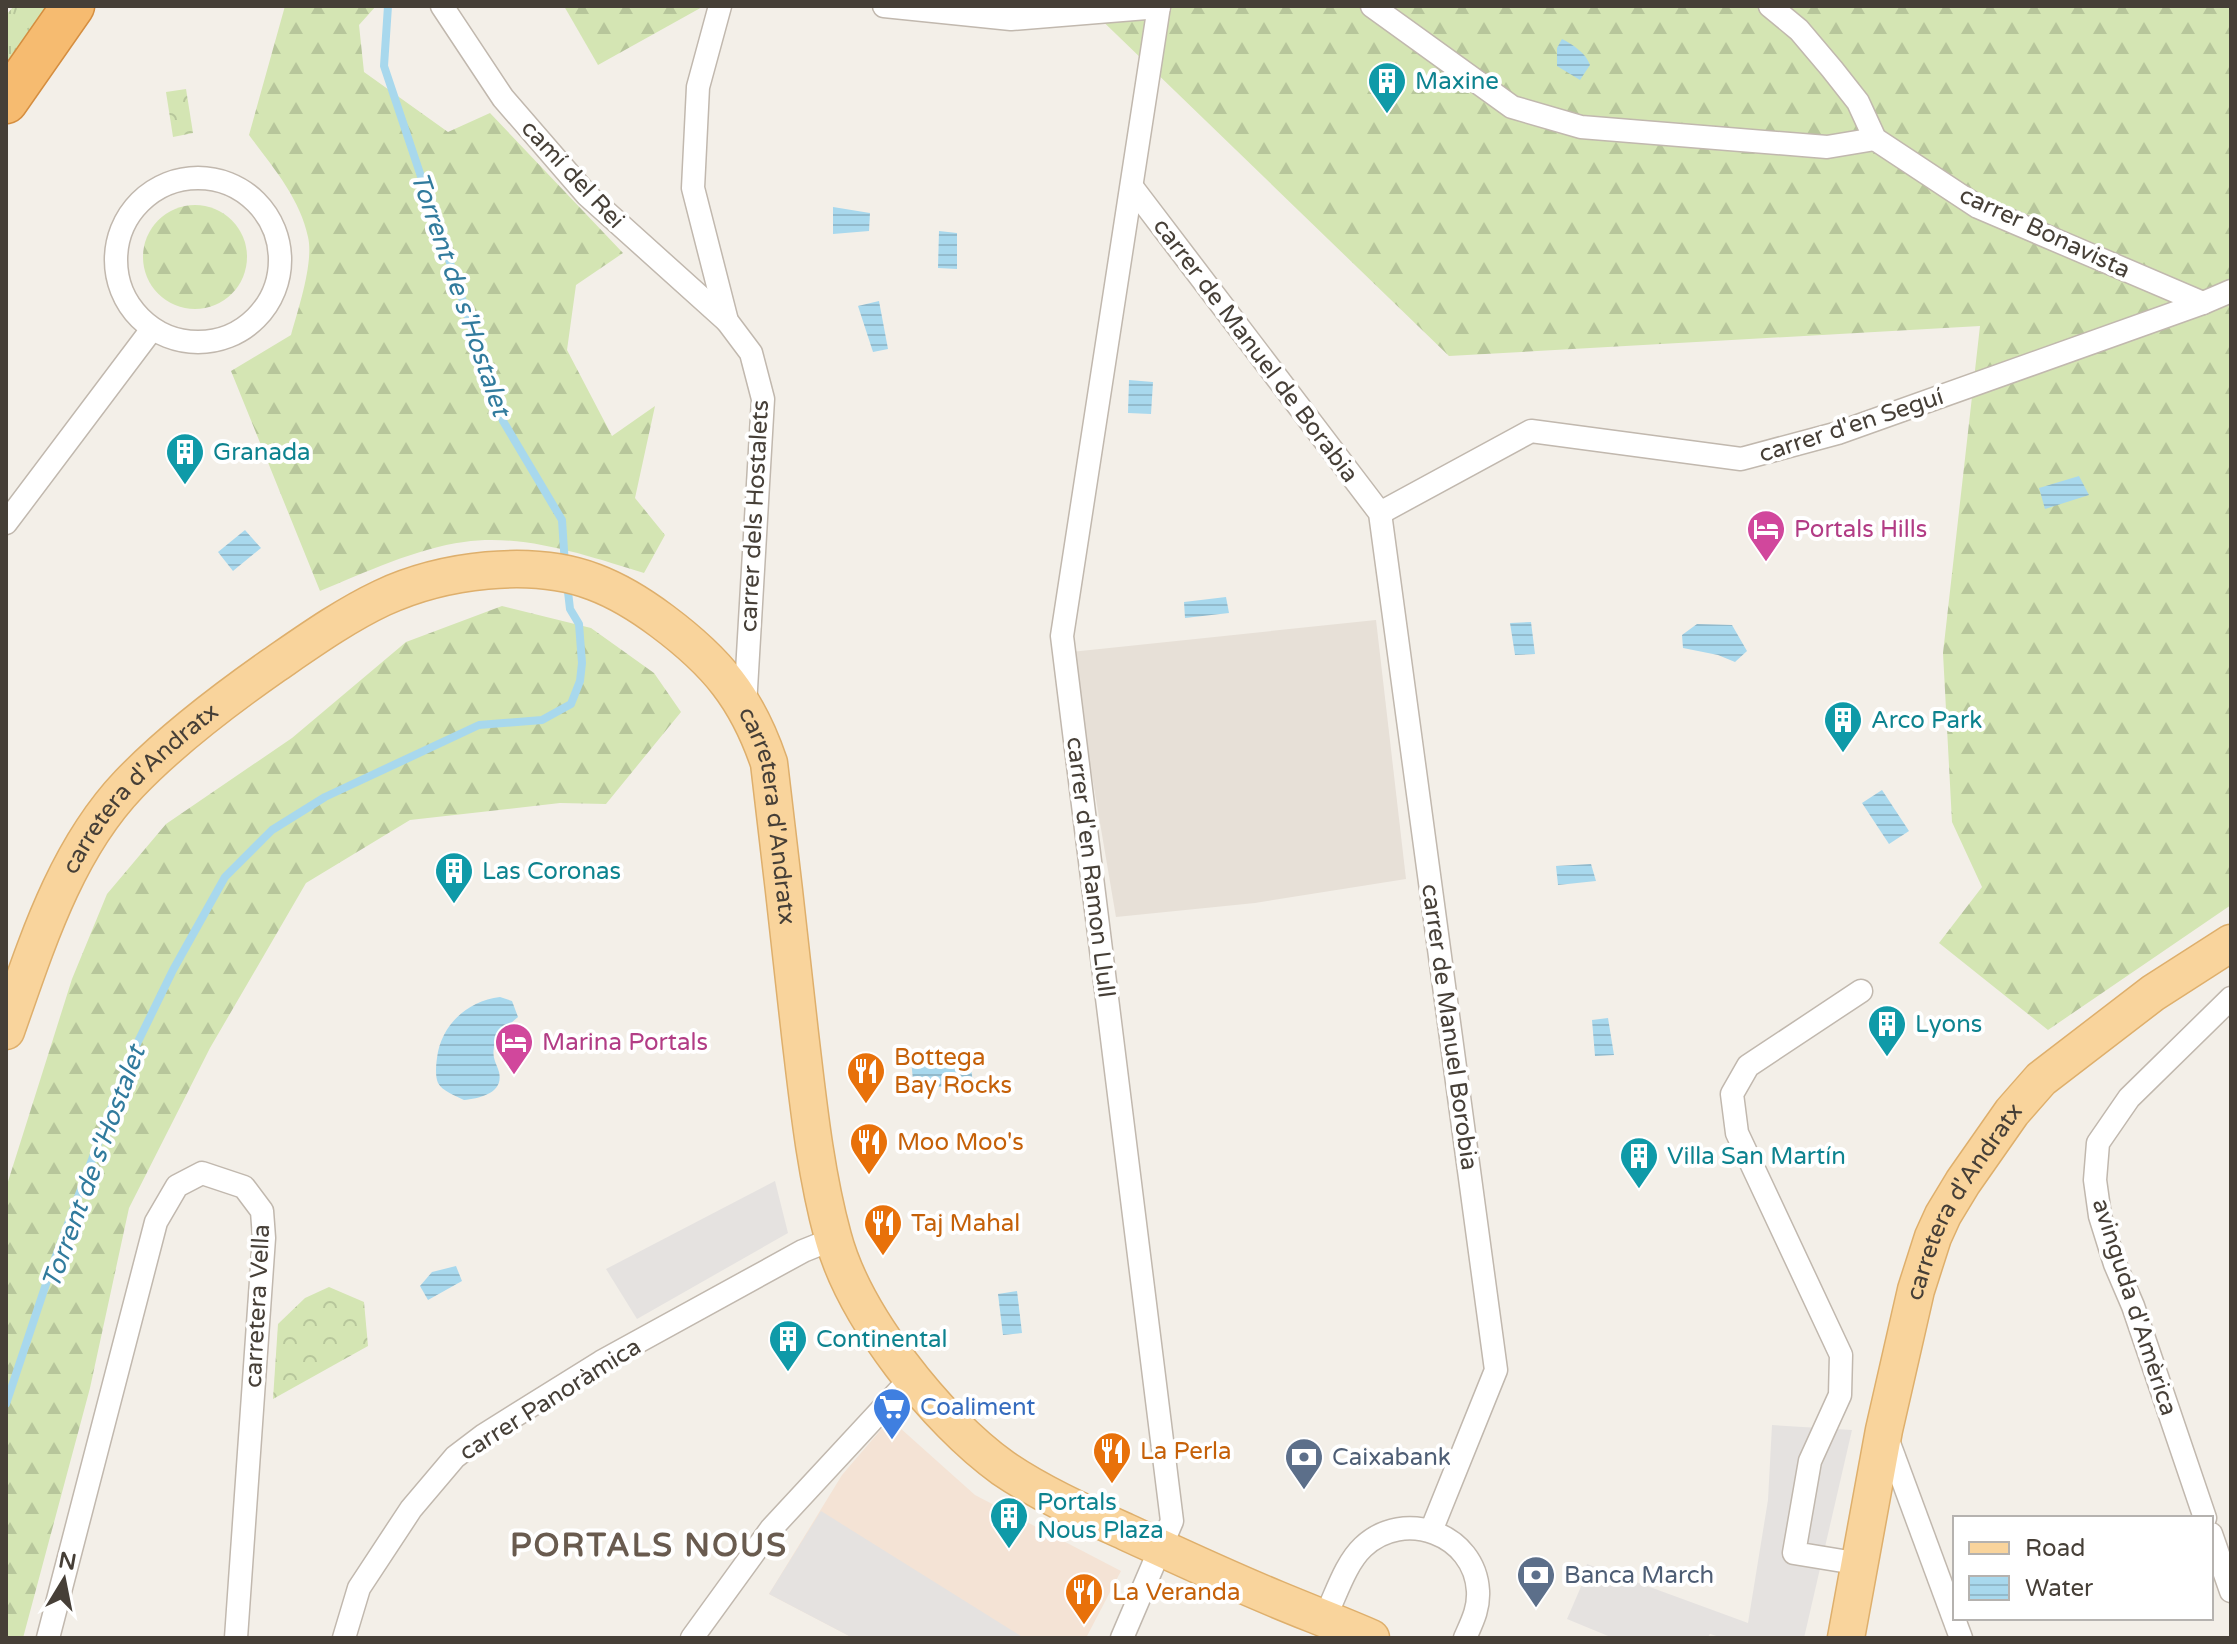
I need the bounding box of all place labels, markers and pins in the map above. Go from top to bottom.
building icon: Maxine [1366,60,1408,115]
place label: Maxine [1415,67,1499,96]
building icon: Granada [164,431,206,486]
place label: Granada [213,438,311,467]
hotel icon: Portals Hills [1745,508,1787,563]
place label: Portals Hills [1794,515,1927,544]
building icon: Arco Park [1822,699,1864,754]
place label: Arco Park [1871,706,1982,735]
building icon: Las Coronas [433,850,475,905]
place label: Las Coronas [482,857,621,886]
building icon: Lyons [1866,1003,1908,1058]
place label: Lyons [1915,1010,1982,1039]
hotel icon: Marina Portals [493,1021,535,1076]
place label: Marina Portals [542,1028,708,1057]
place label: Bottega Bay Rocks [894,1043,1012,1100]
restaurant icon: Bottega Bay Rocks [845,1050,887,1105]
restaurant icon: Moo Moo's [848,1121,890,1176]
place label: Moo Moo's [897,1128,1024,1157]
building icon: Villa San Martín [1618,1135,1660,1190]
place label: Villa San Martín [1667,1142,1846,1171]
restaurant icon: Taj Mahal [862,1202,904,1257]
place label: Taj Mahal [911,1209,1020,1238]
building icon: Continental [767,1318,809,1373]
place label: Continental [816,1325,948,1354]
supermarket icon: Coaliment [871,1386,913,1441]
place label: Coaliment [920,1393,1035,1422]
restaurant icon: La Perla [1091,1430,1133,1485]
bank icon: Caixabank [1283,1436,1325,1491]
place label: La Perla [1140,1437,1232,1466]
place label: Caixabank [1332,1443,1451,1472]
place label: Portals Nous Plaza [1037,1488,1164,1545]
building icon: Portals Nous Plaza [988,1495,1030,1550]
bank icon: Banca March [1515,1554,1557,1609]
place label: Banca March [1564,1561,1714,1590]
restaurant icon: La Veranda [1063,1571,1105,1626]
place label: La Veranda [1112,1578,1240,1607]

